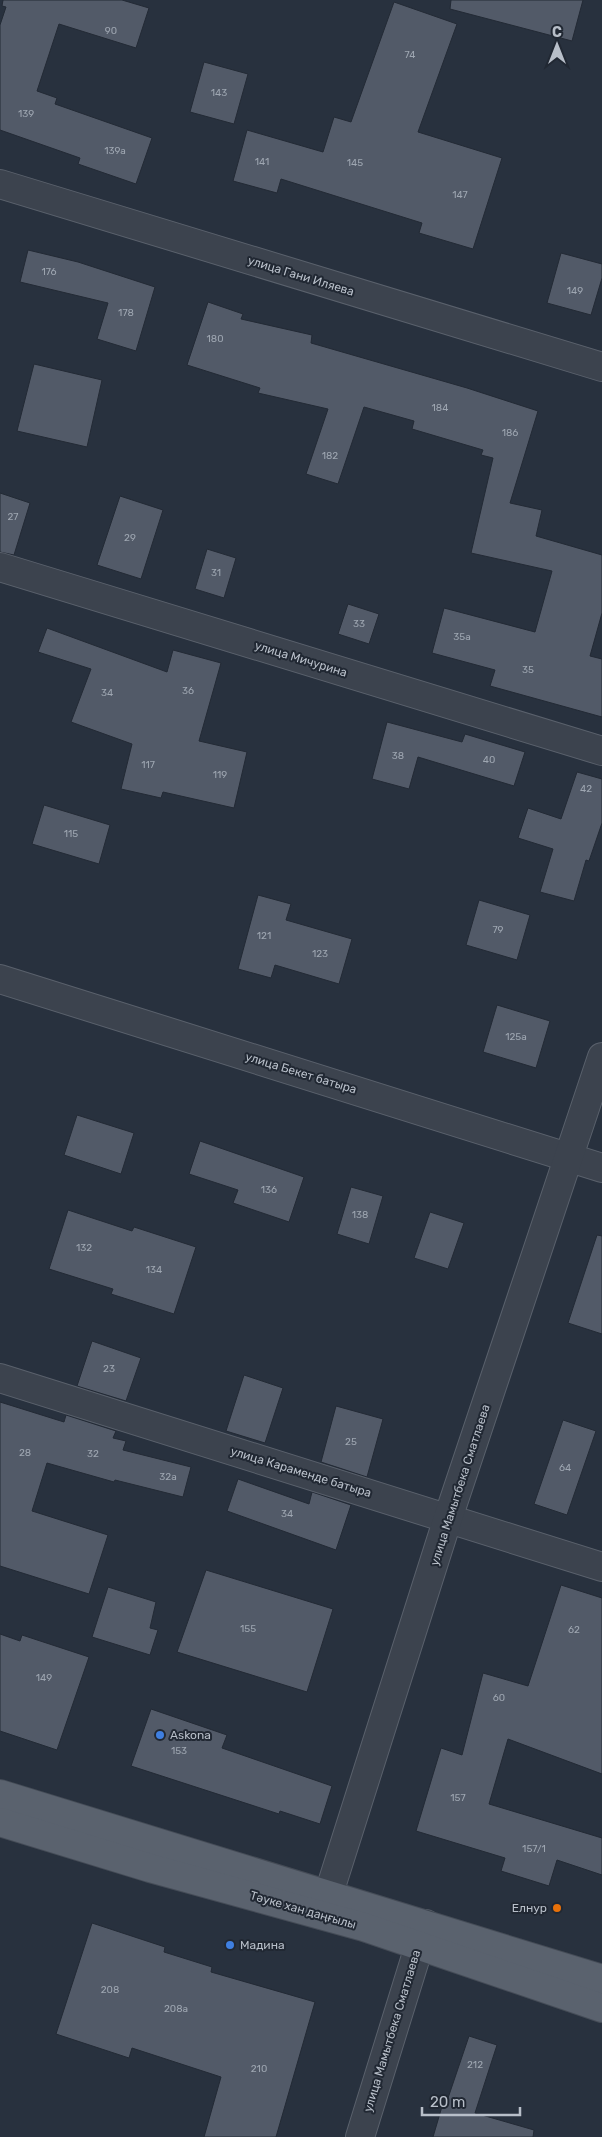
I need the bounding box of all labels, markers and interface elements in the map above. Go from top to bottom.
north arrow [532,20,582,70]
text: С [552,24,562,41]
house number: 90 [105,25,117,37]
house number: 74 [405,49,416,61]
house number: 143 [211,87,227,99]
house number: 139 [18,108,34,120]
house number: 139а [104,145,126,157]
house number: 141 [255,156,269,168]
house number: 145 [347,157,363,169]
house number: 147 [452,189,468,201]
street label: улица Гани Иляева [246,253,356,299]
house number: 176 [41,266,57,278]
house number: 149 [567,285,583,297]
house number: 178 [118,307,134,319]
house number: 180 [207,333,224,345]
house number: 184 [432,402,448,414]
house number: 186 [502,427,518,439]
house number: 182 [322,450,338,462]
house number: 27 [8,511,19,523]
house number: 29 [124,532,136,544]
house number: 31 [211,567,221,579]
house number: 33 [353,618,365,630]
house number: 35а [453,631,471,643]
street label: улица Мичурина [253,638,349,680]
house number: 35 [522,664,534,676]
house number: 36 [182,685,194,697]
house number: 34 [101,687,113,699]
house number: 38 [392,750,404,762]
house number: 40 [483,754,495,766]
house number: 117 [141,759,155,771]
house number: 119 [213,769,227,781]
house number: 42 [580,783,592,795]
house number: 115 [64,828,78,840]
house number: 79 [492,924,504,936]
house number: 121 [257,930,271,942]
house number: 123 [312,948,328,960]
house number: 125а [505,1031,527,1043]
street label: улица Бекет батыра [244,1049,358,1097]
house number: 136 [261,1184,277,1196]
house number: 138 [352,1209,368,1221]
house number: 132 [76,1242,92,1254]
house number: 134 [146,1264,162,1276]
house number: 23 [103,1363,115,1375]
street label: улица Мамытбека Сматлаева [427,1403,493,1567]
house number: 25 [345,1436,357,1448]
street label: улица Караменде батыра [229,1444,373,1500]
house number: 28 [19,1447,31,1459]
house number: 32 [87,1448,99,1460]
house number: 64 [559,1462,571,1474]
house number: 32а [159,1471,177,1483]
house number: 34 [281,1508,293,1520]
house number: 155 [240,1623,256,1635]
house number: 62 [568,1624,580,1636]
house number: 149 [36,1672,52,1684]
house number: 60 [493,1692,505,1704]
place label: Askona [170,1728,211,1742]
marker: Askona [154,1729,166,1741]
house number: 153 [171,1745,187,1757]
house number: 157 [450,1792,466,1804]
house number: 157/1 [522,1843,546,1855]
street label: Тәуке хан даңғылы [248,1888,358,1932]
place label: Елнур [512,1901,547,1915]
marker: Елнур [551,1902,563,1914]
place label: Мадина [240,1938,285,1952]
marker: Мадина [224,1939,236,1951]
street label: улица Мамытбека Сматлаева [361,1948,423,2114]
house number: 208 [101,1984,119,1996]
house number: 208а [164,2003,188,2015]
house number: 212 [467,2059,483,2071]
house number: 210 [251,2063,267,2075]
scale bar [422,2084,520,2116]
text: 20 m [430,2093,465,2111]

